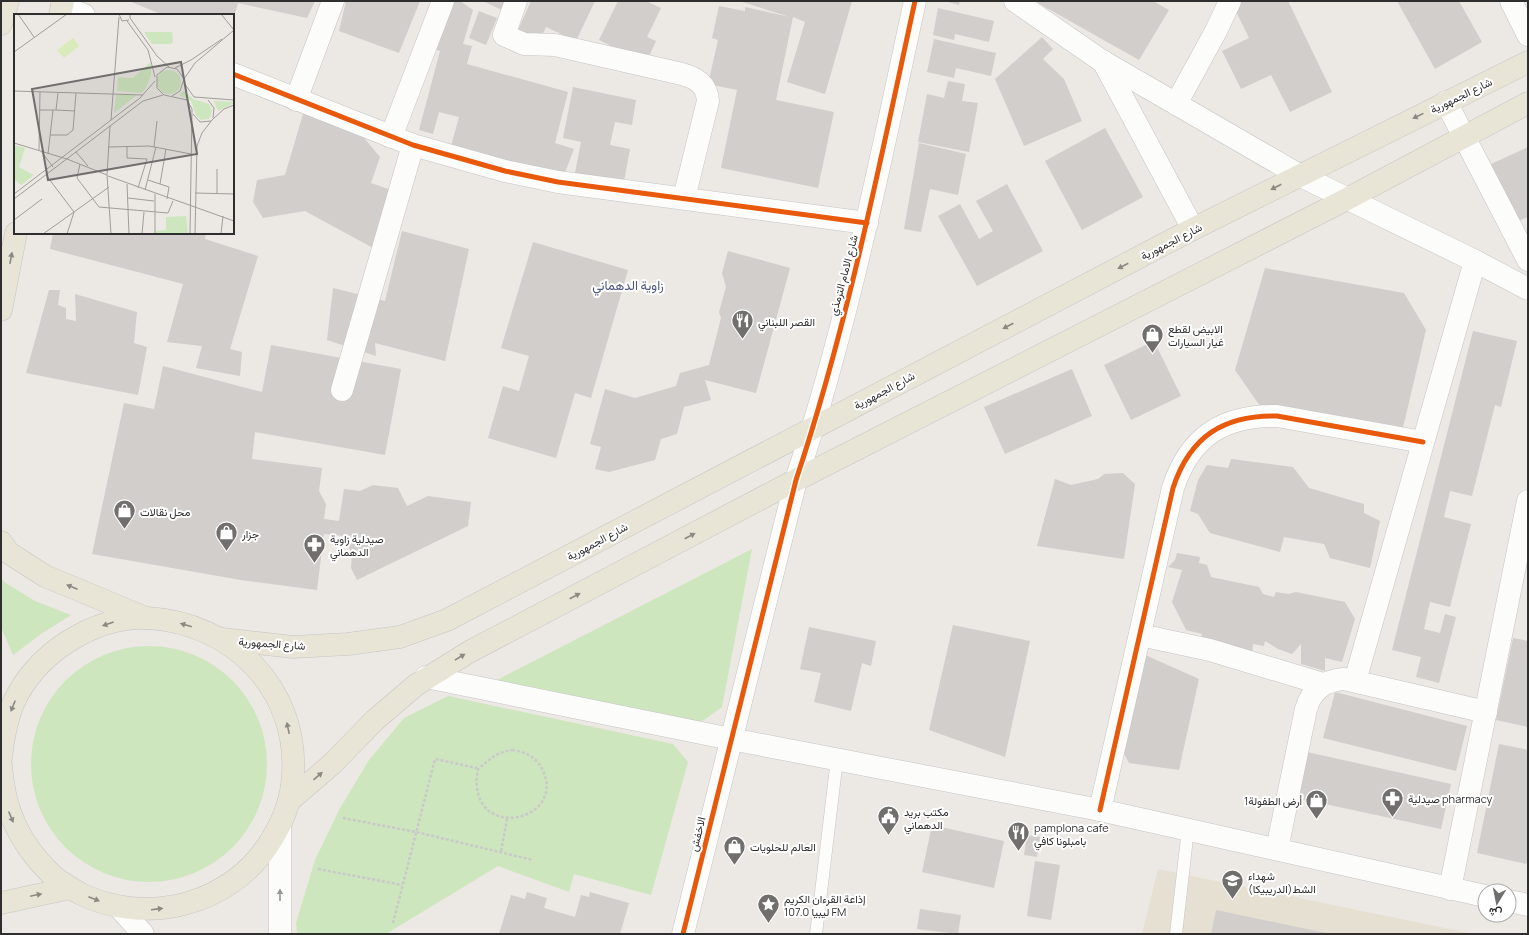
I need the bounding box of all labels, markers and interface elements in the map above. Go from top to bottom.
inset map [14,14,234,234]
street label: شارع الجمهورية [1428,73,1495,117]
one-way arrow [1412,113,1423,119]
one-way arrow [1270,183,1282,190]
street label: شارع الجمهورية [1138,219,1205,264]
street label: شارع الامام الترمذي [825,233,864,318]
one-way arrow [9,252,15,265]
one-way arrow [1118,262,1129,269]
district label: زاوية الدهماني [592,276,664,296]
restaurant icon: القصر اللبناني [729,308,755,341]
place label: القصر اللبناني [758,314,815,332]
shop icon: الابيض لقطع غيار السيارات [1140,321,1166,354]
place label: الابيض لقطع غيار السيارات [1168,321,1224,349]
one-way arrow [1002,322,1014,329]
street label: شارع الجمهورية [851,367,918,413]
shop icon: محل نقالات [111,498,137,531]
place label: محل نقالات [140,504,190,519]
street label: شارع الجمهورية [564,518,631,564]
shop icon: جزار [213,520,239,553]
place label: جزار [241,526,259,541]
pharmacy icon: صيدلية زاوية الدهماني [301,531,327,564]
place label: صيدلية زاوية الدهماني [330,531,384,562]
one-way arrow [685,532,696,539]
one-way arrow [66,584,78,590]
one-way arrow [570,593,581,599]
one-way arrow [102,621,114,627]
one-way arrow [179,621,192,627]
street label: شارع الجمهورية [238,633,306,654]
one-way arrow [454,653,466,660]
one-way arrow [10,700,17,712]
one-way arrow [285,721,291,734]
one-way arrow [313,771,324,780]
pharmacy icon: صيدلية pharmacy [1380,785,1406,818]
shop icon: أرض الطفولة1 [1304,787,1330,820]
place label: صيدلية pharmacy [1408,791,1493,806]
place label: أرض الطفولة1 [1244,793,1302,808]
public building icon: مكتب بريد الدهماني [875,804,901,837]
place label: مكتب بريد الدهماني [904,804,949,835]
one-way arrow [8,811,14,822]
street label: الاخفش [685,815,709,853]
restaurant icon: pamplona cafe بامبلونا كافي [1005,820,1031,853]
place label: pamplona cafe بامبلونا كافي [1034,820,1109,851]
shop icon: العالم للحلويات [721,833,747,866]
place label: العالم للحلويات [750,839,816,855]
school or university icon: شهداء الشط(الدريبيكا) [1220,868,1246,901]
place label: شهداء الشط(الدريبيكا) [1248,868,1316,896]
north arrow [1477,883,1517,923]
one-way arrow [277,888,283,901]
place icon: إذاعة القرءان الكريم ليبيا 107.0 FM [756,891,782,924]
place label: إذاعة القرءان الكريم ليبيا 107.0 FM [784,891,866,919]
one-way arrow [29,892,42,898]
one-way arrow [88,897,100,903]
text: ش [1487,905,1503,922]
one-way arrow [151,906,163,912]

